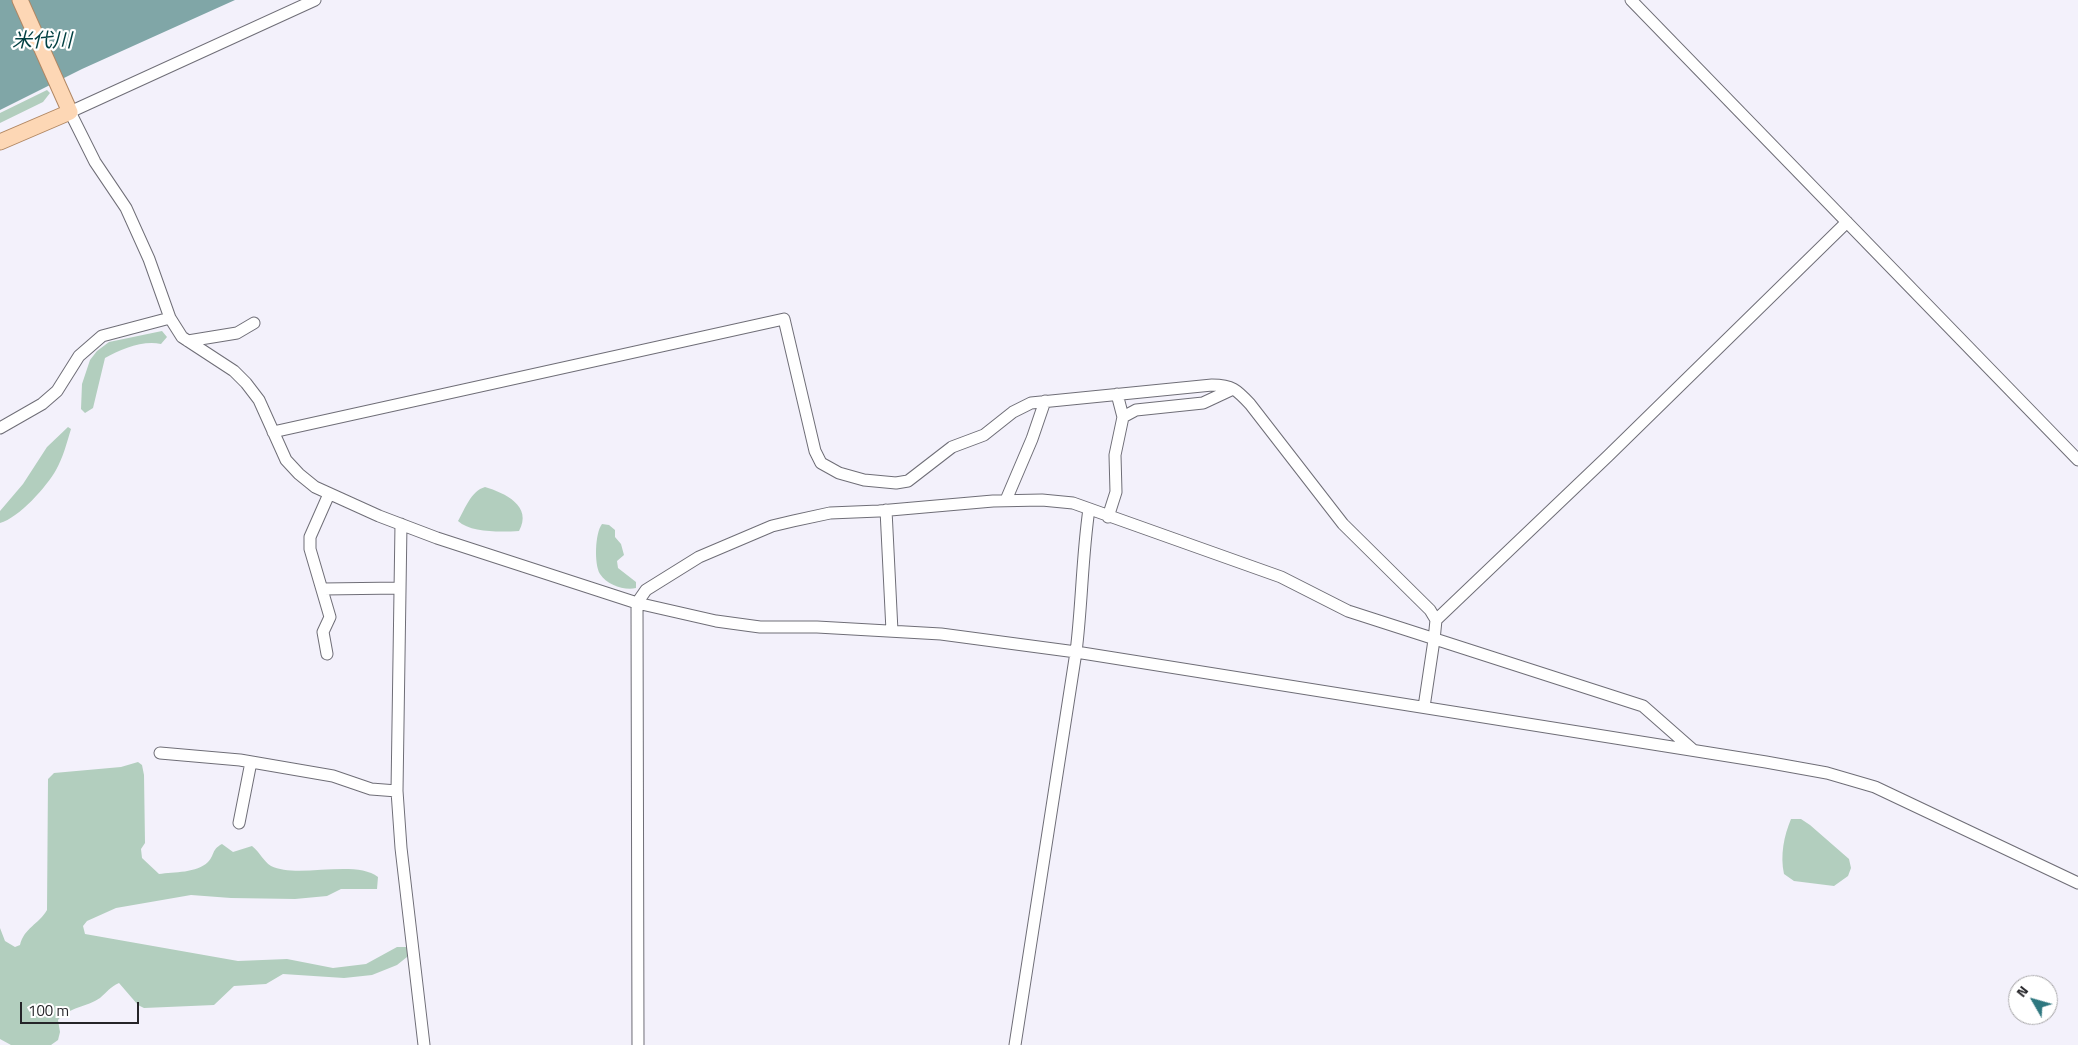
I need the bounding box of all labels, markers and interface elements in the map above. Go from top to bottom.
water label: 米代川 [12,30,72,54]
north arrow [2008,975,2058,1025]
text: N [2010,981,2033,1001]
scale bar [22,992,141,1024]
text: 100 m [28,999,69,1022]

